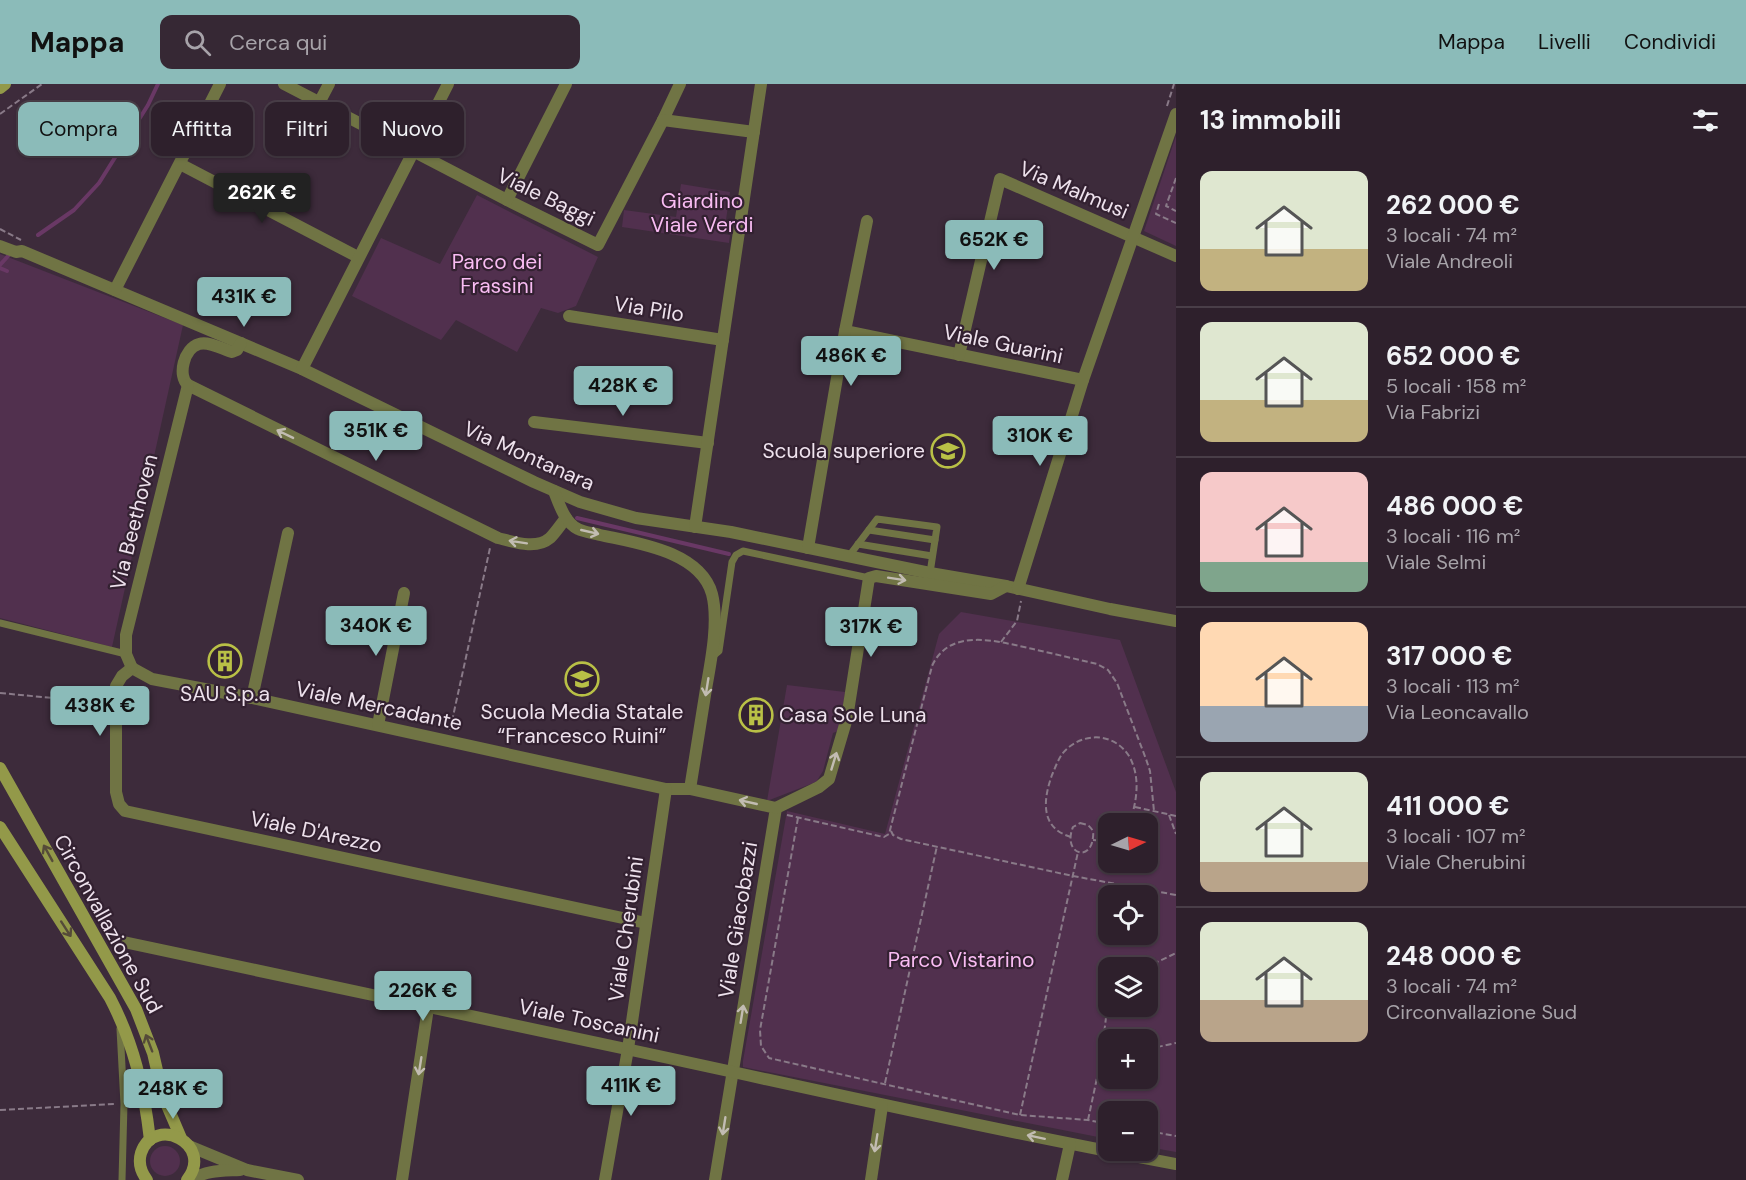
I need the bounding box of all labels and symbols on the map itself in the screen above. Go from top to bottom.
street label: Via Malmusi [1015,154,1133,226]
street label: Viale Baggi [493,161,599,233]
pin: 262K € [213,173,311,224]
park label: Giardino Viale Verdi [651,187,753,239]
pin: 652K € [945,220,1043,271]
park label: Parco dei Frassini [452,248,542,300]
pin: 431K € [195,277,293,328]
street label: Via Pilo [612,290,686,328]
street label: Viale Guarini [940,318,1066,370]
pin: 486K € [802,336,900,387]
pin: 428K € [574,366,672,417]
pin: 351K € [327,411,425,462]
street label: Via Montanara [459,415,599,497]
pin: 310K € [991,416,1089,467]
one-way arrow [277,427,295,439]
school or university icon: Scuola superiore [930,433,966,469]
place label: Scuola superiore [762,437,925,465]
street label: Via Beethoven [104,451,164,593]
one-way arrow [580,527,599,539]
one-way arrow [509,537,529,548]
one-way arrow [887,574,907,585]
pin: 340K € [327,606,425,657]
pin: 317K € [822,607,920,658]
building icon: SAU S.p.a [207,643,243,679]
school or university icon: Scuola Media Statale “Francesco Ruini” [564,661,600,697]
street label: Viale Mercadante [293,675,465,737]
one-way arrow [701,677,712,696]
place label: SAU S.p.a [180,680,270,708]
pin: 438K € [51,686,149,737]
building icon: Casa Sole Luna [738,697,774,733]
place label: Scuola Media Statale “Francesco Ruini” [481,698,684,750]
place label: Casa Sole Luna [779,701,926,729]
one-way arrow [829,752,840,771]
one-way arrow [739,796,758,807]
street label: Viale D'Arezzo [247,804,385,860]
north arrow [1098,813,1158,873]
street label: Circonvallazione Sud [47,829,169,1019]
street label: Viale Giacobazzi [712,840,764,1000]
one-way arrow [42,845,54,862]
street label: Viale Cherubini [602,854,650,1004]
one-way arrow [60,920,72,937]
park label: Parco Vistarino [888,946,1034,974]
pin: 226K € [374,971,472,1022]
street label: Viale Toscanini [516,992,662,1050]
one-way arrow [737,1005,748,1025]
one-way arrow [143,1035,154,1053]
one-way arrow [414,1055,425,1075]
pin: 411K € [582,1066,680,1117]
pin: 248K € [124,1069,222,1120]
one-way arrow [718,1116,729,1135]
one-way arrow [1027,1131,1046,1142]
one-way arrow [871,1132,882,1152]

